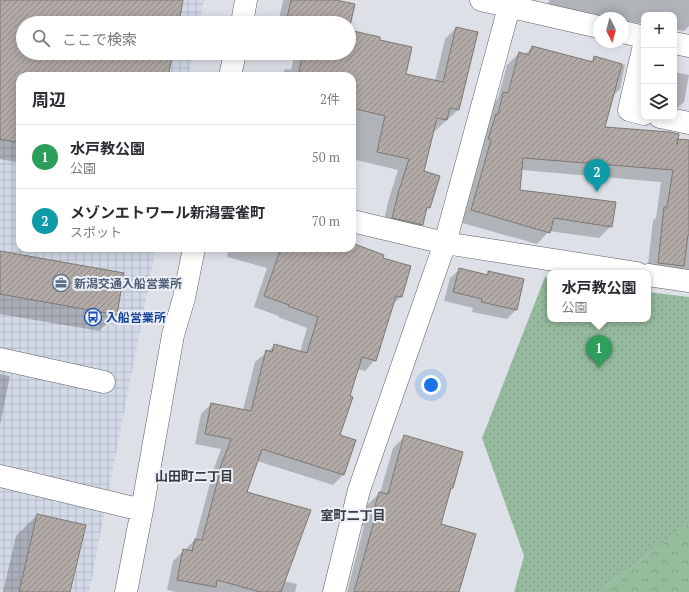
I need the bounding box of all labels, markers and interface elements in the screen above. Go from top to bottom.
north arrow [593,12,629,48]
map controls [641,12,677,120]
button: + [641,12,677,48]
search box [16,16,356,60]
icon: search [30,27,52,49]
text: ここで検索 [62,29,137,49]
button: − [641,48,677,84]
button: layers [641,84,677,120]
text: 周辺 [32,88,66,111]
text: 2件 [320,90,340,108]
text: 水戸教公園 [70,138,145,158]
text: 1 [41,148,49,166]
text: 50 m [312,148,340,166]
text: 公園 [70,159,96,177]
pin: 2 [584,159,610,192]
text: メゾンエトワール新潟雲雀町 [70,202,265,222]
text: 2 [41,212,49,230]
text: 70 m [312,212,340,230]
text: スポット [70,223,122,241]
popup [547,270,651,322]
office icon: 新潟交通入船営業所 [51,273,71,293]
place label: 新潟交通入船営業所 [74,276,182,291]
text: 水戸教公園 [561,277,637,297]
text: 公園 [561,298,588,316]
bus stop icon: 入船営業所 [83,307,103,327]
place label: 入船営業所 [106,310,166,325]
pin: 1 [586,335,612,368]
your location [421,375,441,395]
district label: 山田町二丁目 [155,467,233,485]
district label: 室町二丁目 [320,506,386,524]

